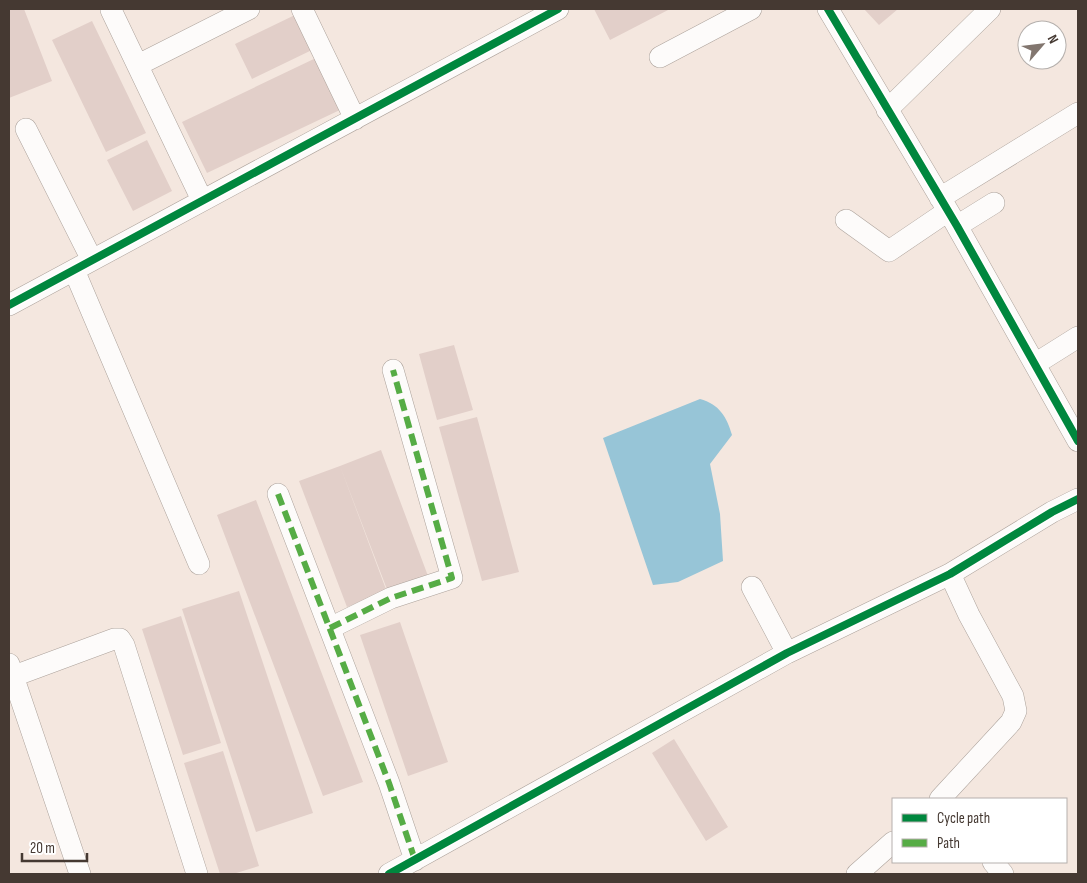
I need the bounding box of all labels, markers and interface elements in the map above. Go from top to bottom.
north arrow [1017,20,1067,70]
text: N [1044,32,1062,46]
legend [892,798,1067,863]
text: Cycle path [937,809,990,828]
scale bar [22,830,88,862]
text: Path [937,834,960,853]
text: 20 m [30,839,55,858]

